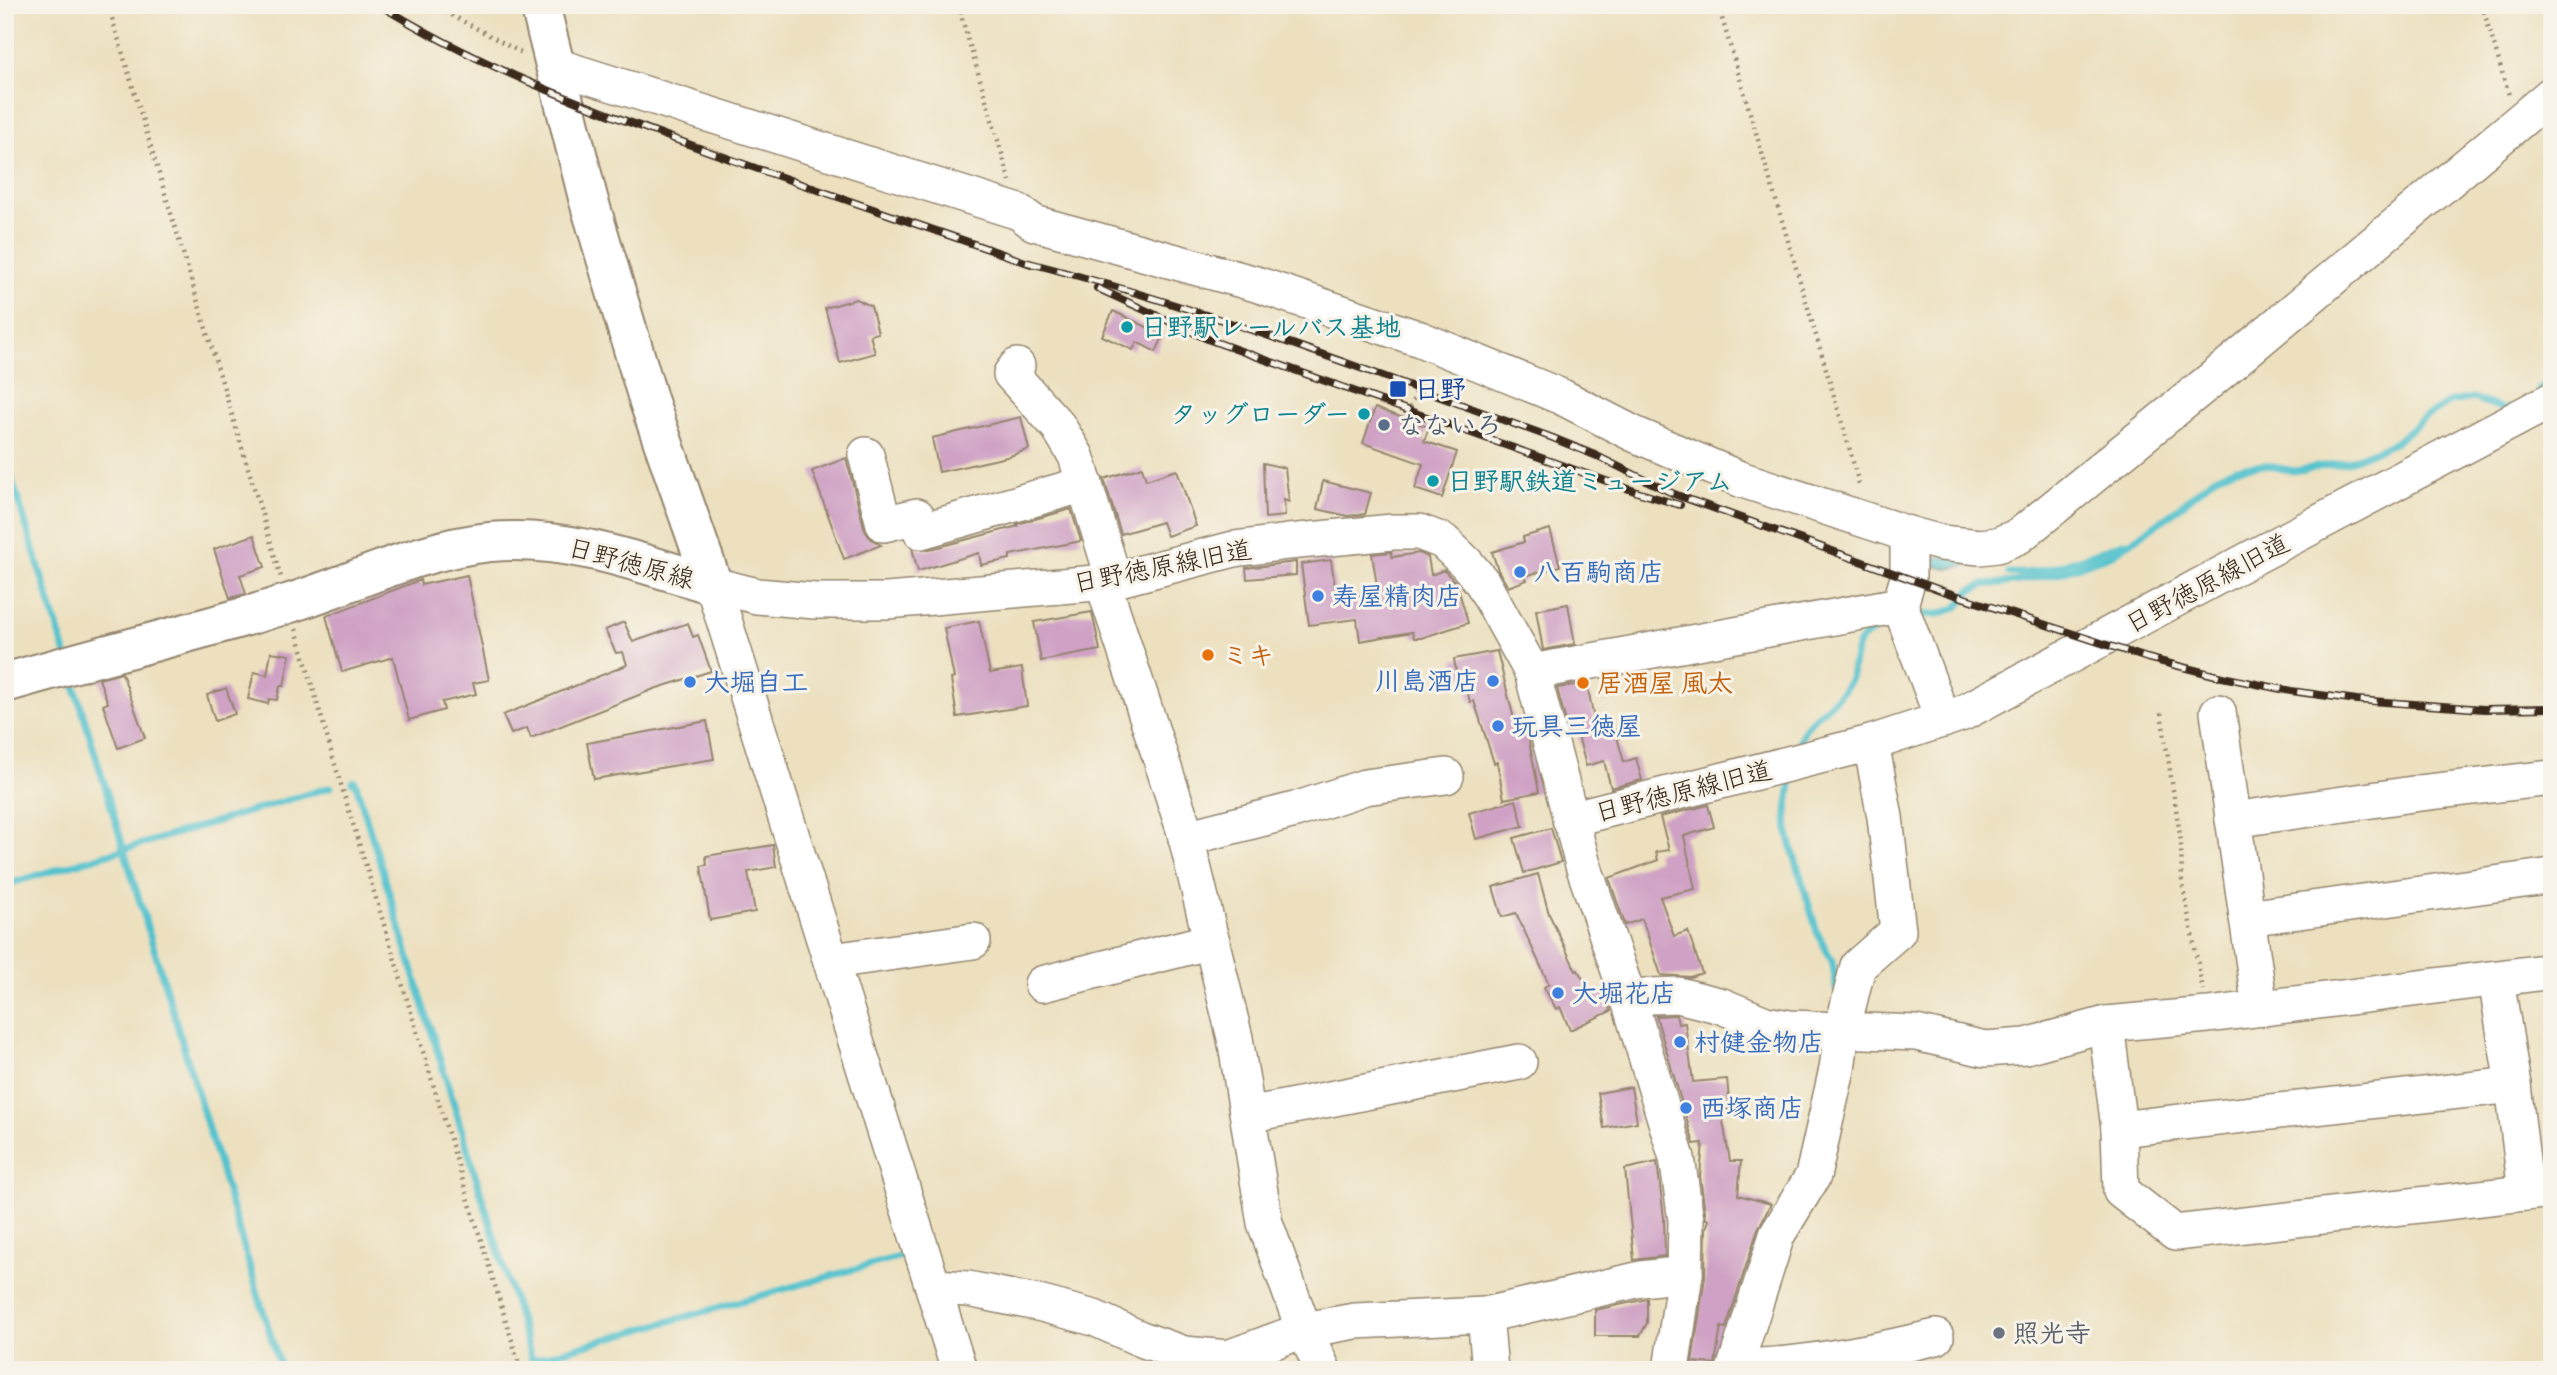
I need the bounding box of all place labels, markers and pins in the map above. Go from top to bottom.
place label: 日野駅レールバス基地 [1141,312,1401,349]
marker: 日野駅レールバス基地 [1119,319,1135,335]
place label: 日野 [1414,374,1466,411]
marker: 日野 [1388,379,1408,399]
place label: タッグローダー [1171,399,1350,436]
marker: タッグローダー [1356,406,1372,422]
place label: なないろ [1398,410,1502,447]
marker: なないろ [1376,417,1392,433]
place label: 日野駅鉄道ミュージアム [1447,466,1732,503]
marker: 日野駅鉄道ミュージアム [1425,473,1441,489]
place label: 八百駒商店 [1534,557,1664,594]
marker: 八百駒商店 [1512,564,1528,580]
place label: 寿屋精肉店 [1332,581,1462,618]
marker: 寿屋精肉店 [1310,588,1326,604]
place label: ミキ [1222,640,1274,677]
marker: ミキ [1200,647,1216,663]
place label: 川島酒店 [1375,666,1479,703]
place label: 大堀自工 [704,667,808,704]
place label: 居酒屋 風太 [1597,668,1733,705]
marker: 川島酒店 [1485,673,1501,689]
marker: 大堀自工 [682,674,698,690]
marker: 居酒屋 風太 [1575,675,1591,691]
place label: 玩具三徳屋 [1512,711,1642,748]
marker: 玩具三徳屋 [1490,718,1506,734]
place label: 大堀花店 [1572,978,1676,1015]
marker: 大堀花店 [1550,985,1566,1001]
place label: 村健金物店 [1694,1027,1824,1064]
marker: 村健金物店 [1672,1034,1688,1050]
place label: 西塚商店 [1700,1093,1804,1130]
marker: 西塚商店 [1678,1100,1694,1116]
place label: 照光寺 [2013,1318,2091,1355]
marker: 照光寺 [1991,1325,2007,1341]

